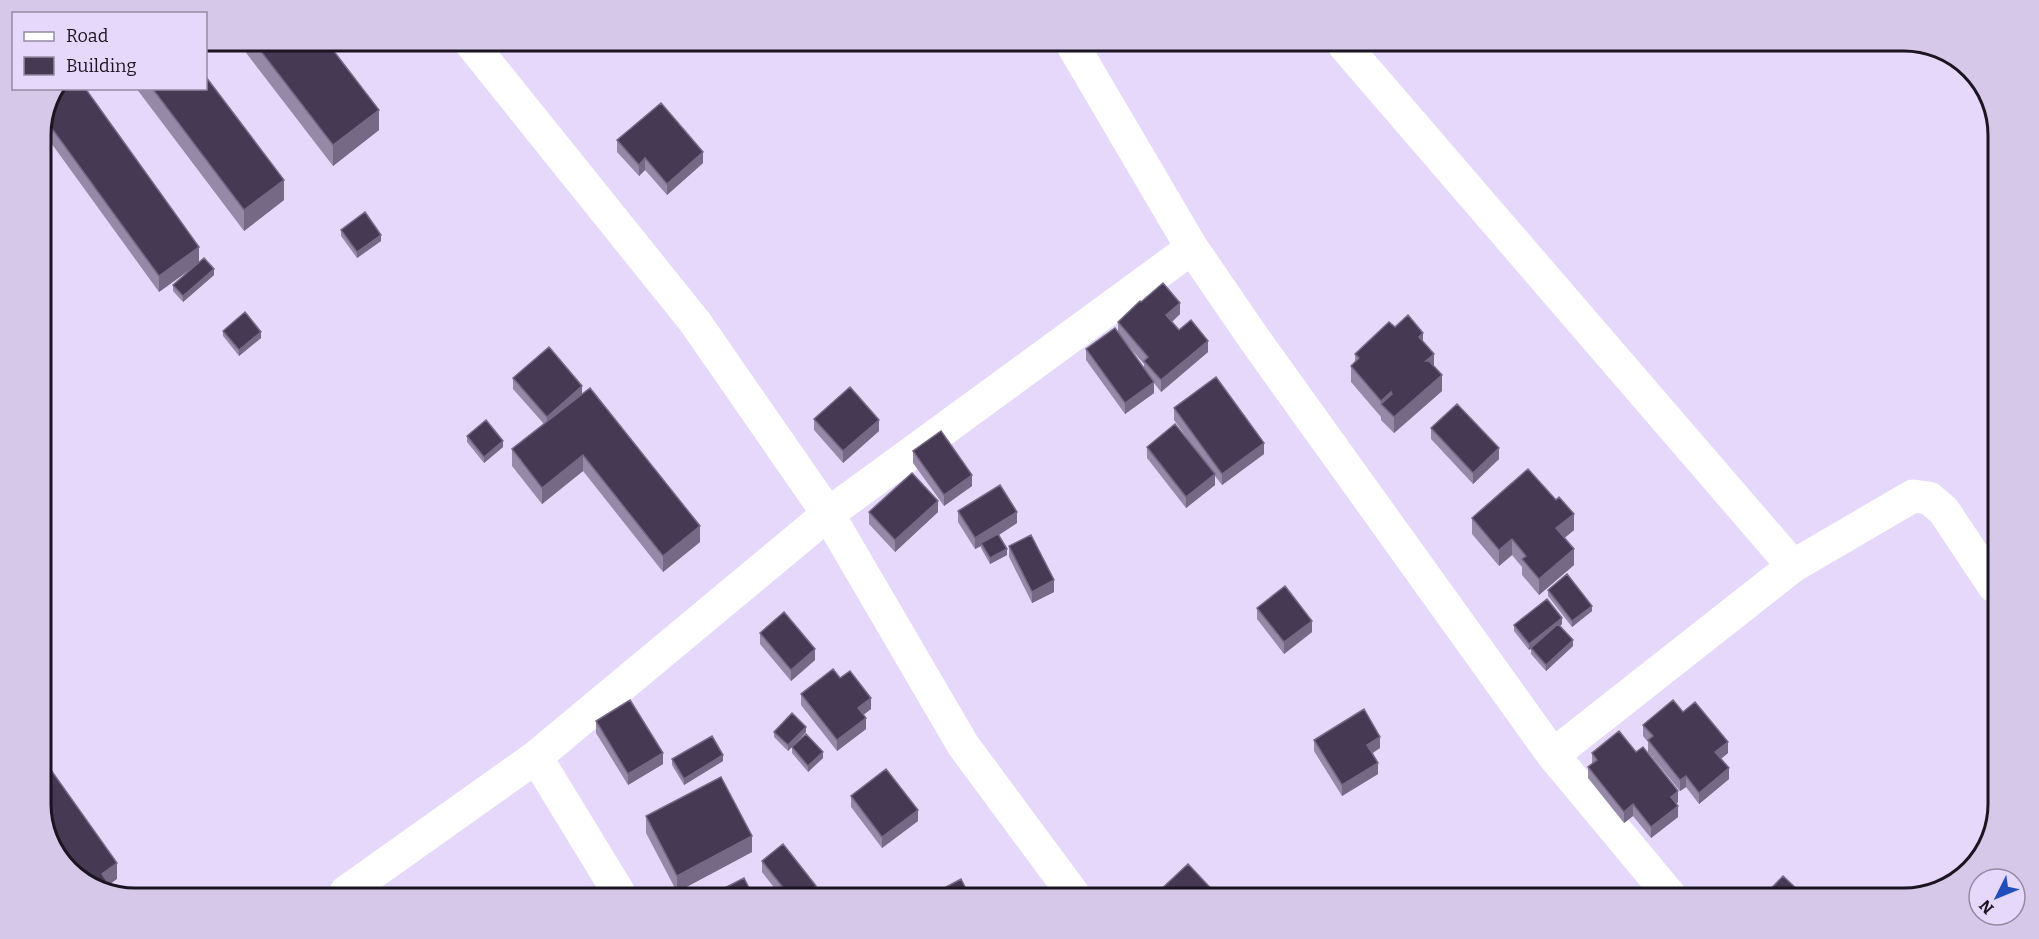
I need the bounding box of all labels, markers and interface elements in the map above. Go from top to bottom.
legend [12,12,207,90]
text: Road [66,25,109,47]
text: Building [66,55,137,77]
north arrow [1967,867,2027,927]
text: N [1975,896,1998,918]

